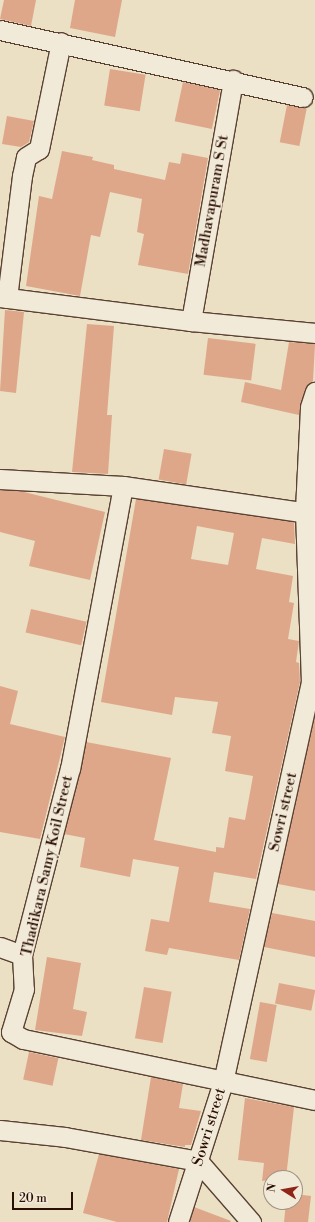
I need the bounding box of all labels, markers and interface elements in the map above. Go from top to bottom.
street label: Madhavapuram S St [192,134,232,268]
street label: Sowri street [265,771,301,853]
street label: Thadikara Samy Koil Street [17,774,77,958]
street label: Sowri street [189,1086,229,1168]
north arrow [263,1170,303,1210]
text: N [264,1182,280,1194]
scale bar [14,1184,75,1210]
text: 20 m [19,1191,47,1206]

